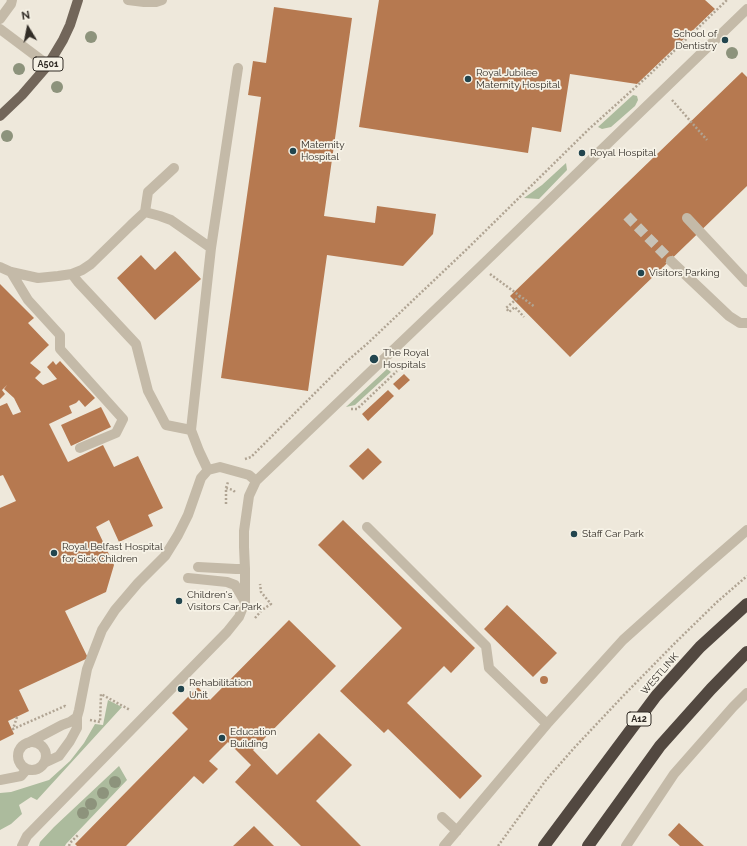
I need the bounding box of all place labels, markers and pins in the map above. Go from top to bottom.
place label: School of Dentistry [673,28,717,52]
marker: School of Dentistry [720,35,730,45]
place label: Royal Jubilee Maternity Hospital [476,67,560,90]
marker: Royal Jubilee Maternity Hospital [463,74,473,84]
place label: Maternity Hospital [301,139,345,162]
marker: Maternity Hospital [288,146,298,156]
place label: Royal Hospital [590,147,656,159]
marker: Royal Hospital [577,148,587,158]
place label: Visitors Parking [649,267,720,279]
marker: Visitors Parking [636,268,646,278]
place label: The Royal Hospitals [383,347,429,370]
marker: The Royal Hospitals [368,353,380,365]
place label: Staff Car Park [582,528,644,540]
marker: Staff Car Park [569,529,579,539]
place label: Royal Belfast Hospital for Sick Children [62,541,163,564]
marker: Royal Belfast Hospital for Sick Children [49,548,59,558]
place label: Children's Visitors Car Park [187,589,262,612]
marker: Children's Visitors Car Park [174,596,184,606]
place label: Rehabilitation Unit [189,677,252,700]
marker: Rehabilitation Unit [176,684,186,694]
place label: Education Building [230,726,276,750]
marker: Education Building [217,733,227,743]

